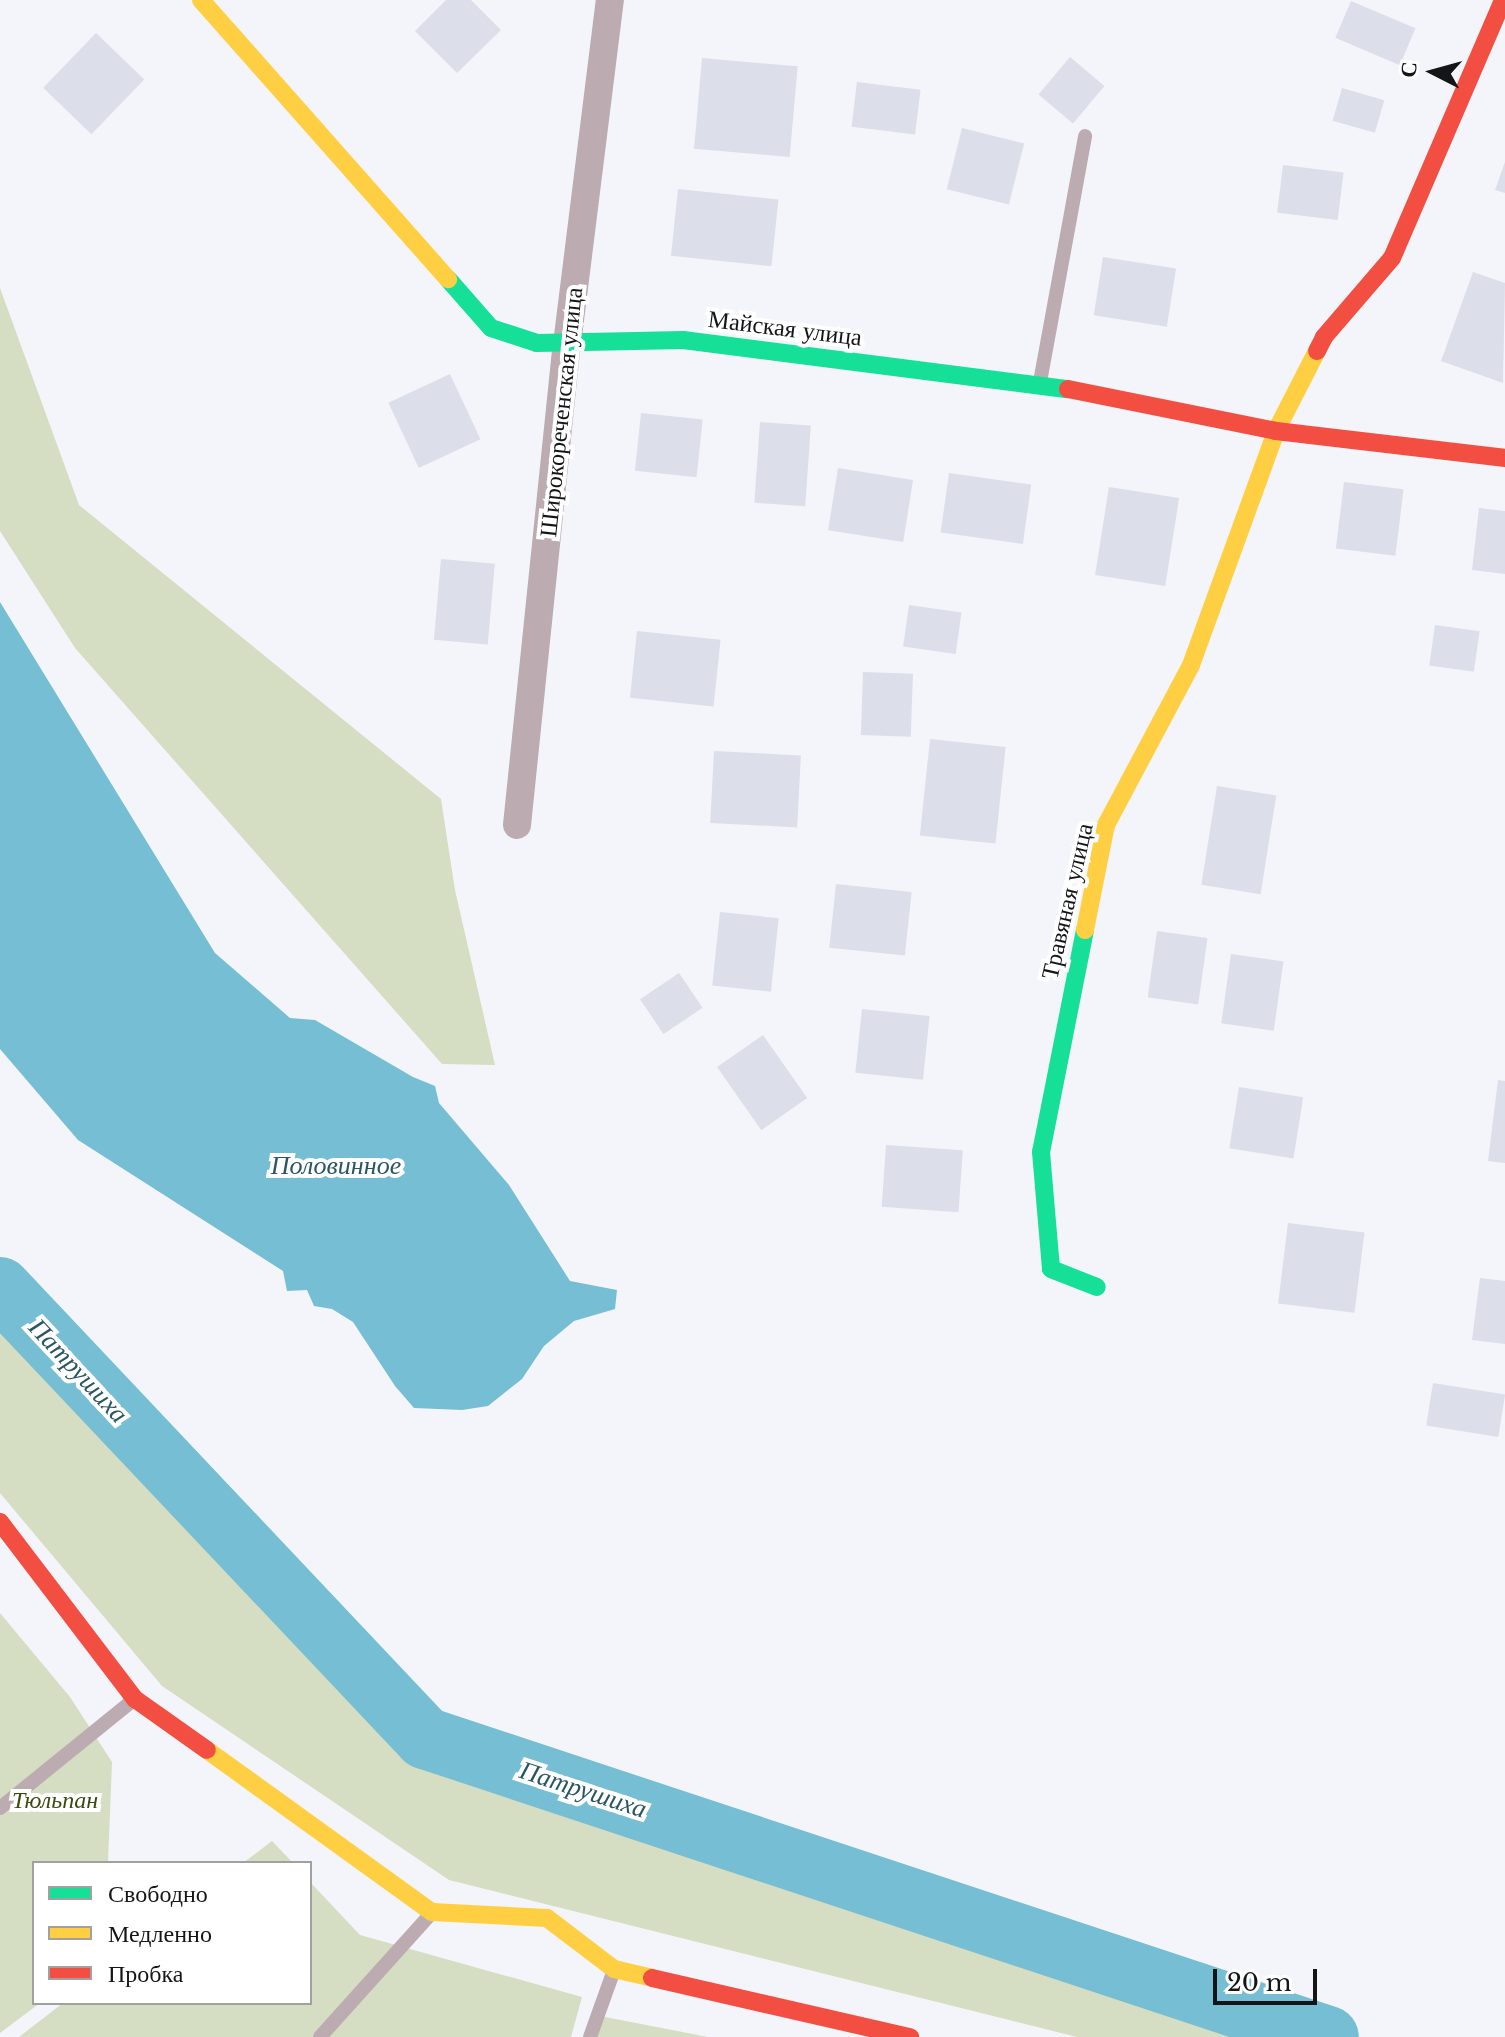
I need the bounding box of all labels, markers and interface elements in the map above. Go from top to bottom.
north arrow [1393,32,1473,112]
text: С [1394,60,1423,79]
street label: Широкореченская улица [534,286,588,538]
street label: Майская улица [707,304,863,352]
street label: Травяная улица [1035,820,1099,982]
water label: Половинное [271,1150,401,1182]
water label: Патрушиха [22,1312,134,1430]
water label: Патрушиха [516,1755,650,1825]
park label: Тюльпан [12,1786,98,1814]
legend [32,1861,312,2005]
text: Свободно [108,1879,208,1908]
text: Медленно [108,1919,212,1948]
scale bar [1217,1953,1321,2003]
text: Пробка [108,1959,184,1988]
text: 20 m [1227,1968,1292,1997]

